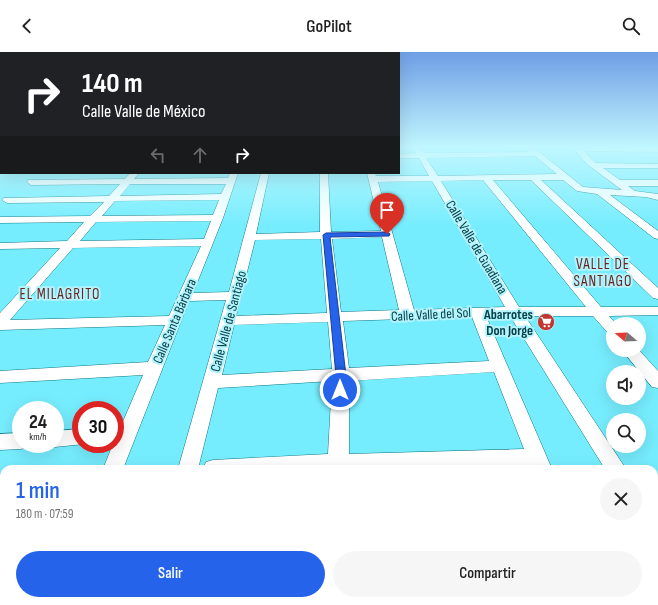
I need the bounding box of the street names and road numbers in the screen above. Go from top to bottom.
street label: Calle Valle de Guadiana [442,197,511,297]
street label: Calle Valle de Santiago [207,268,250,374]
street label: Calle Santa Bárbara [149,276,200,366]
street label: Calle Valle del Sol [391,304,471,325]

